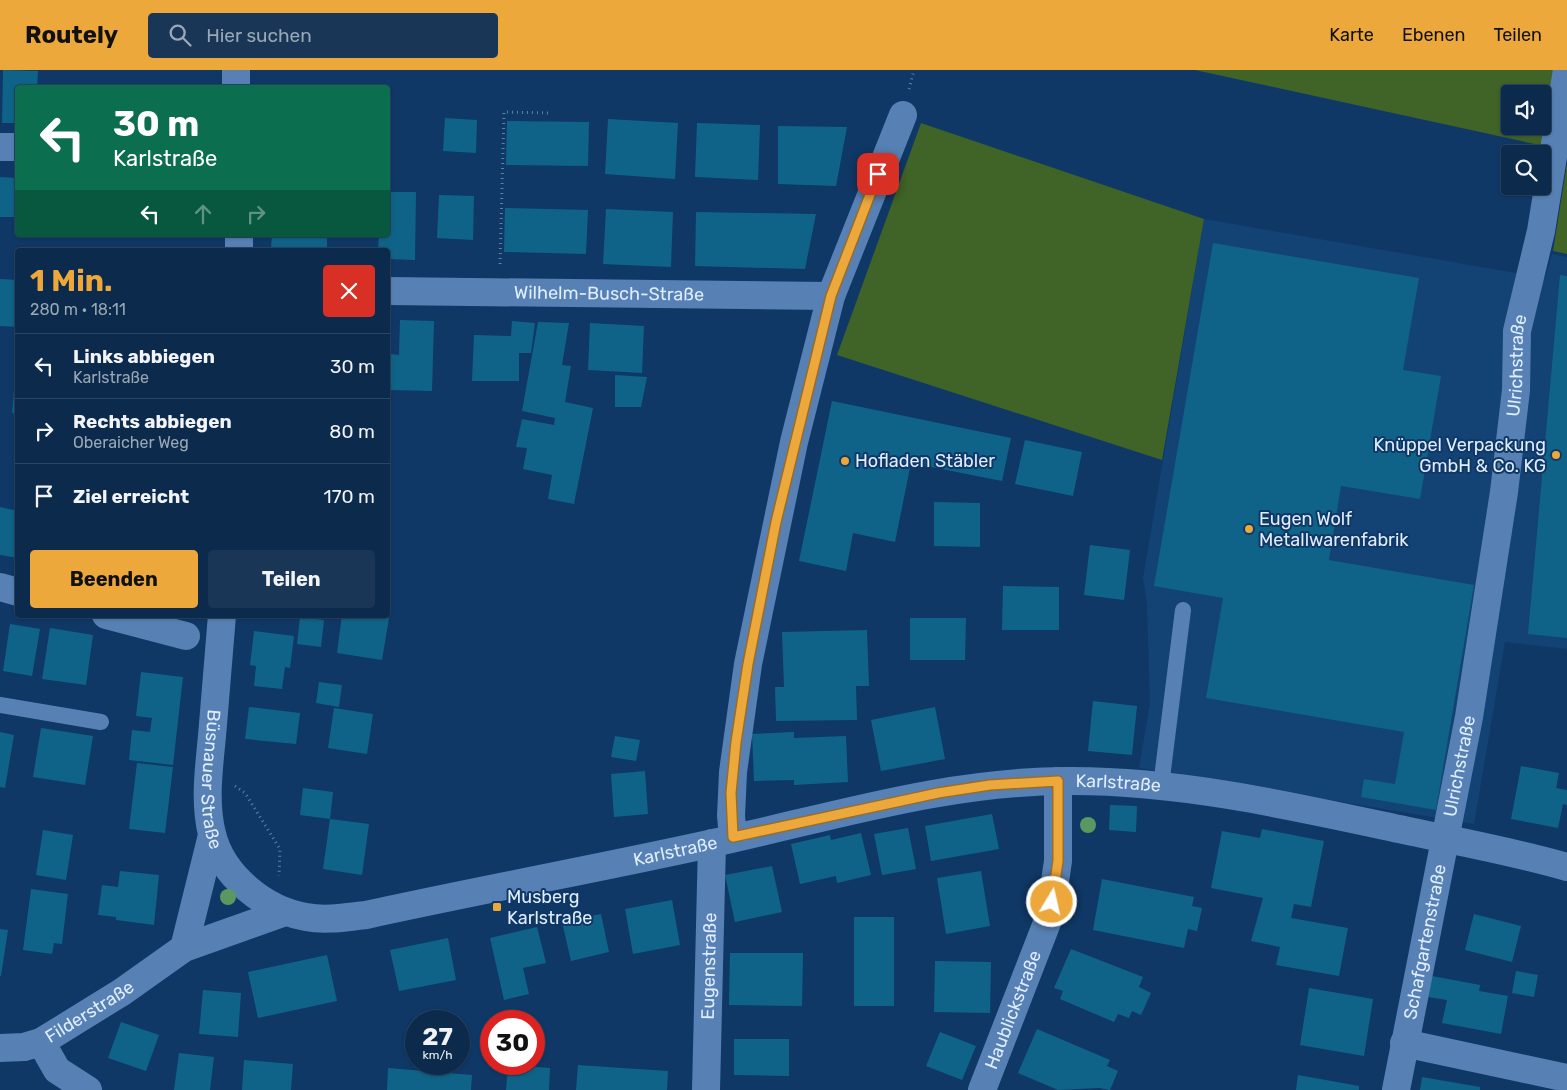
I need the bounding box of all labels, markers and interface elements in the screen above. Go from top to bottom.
search box [148,13,498,58]
text: Routely [25,21,118,49]
icon: search [166,21,194,49]
text: Hier suchen [206,24,312,47]
text: Karte [1329,24,1374,46]
text: Ebenen [1402,24,1466,46]
text: Teilen [1494,24,1542,46]
map controls [1501,85,1551,195]
button: sound [1501,85,1551,135]
text: 30 m [113,103,199,145]
icon: left [30,105,95,170]
text: Karlstraße [113,145,217,172]
button: search [1501,145,1551,195]
pin [857,153,899,195]
icon: arrive [864,160,892,188]
icon: left [136,200,164,228]
icon: ahead [189,200,217,228]
icon: right [242,200,270,228]
text: 1 Min. [30,263,113,299]
button: close [323,265,375,317]
street label: Wilhelm-Busch-Straße [514,281,704,306]
text: 280 m · 18:11 [30,300,126,319]
street label: Ulrichstraße [1502,312,1532,418]
text: Links abbiegen [73,345,215,368]
icon: left [30,352,58,380]
text: 30 m [330,355,375,378]
text: Karlstraße [73,368,149,387]
text: Rechts abbiegen [73,410,232,433]
icon: right [30,417,58,445]
text: 80 m [329,420,375,443]
text: Oberaicher Weg [73,433,189,452]
place label: Knüppel Verpackung GmbH & Co. KG [1373,434,1546,477]
marker: Knüppel Verpackung GmbH & Co. KG [1550,449,1562,461]
place label: Hofladen Stäbler [855,450,995,472]
marker: Hofladen Stäbler [839,455,851,467]
icon: arrive [30,482,58,510]
text: Ziel erreicht [73,485,189,508]
text: 170 m [324,485,375,508]
place label: Eugen Wolf Metallwarenfabrik [1259,508,1409,551]
marker: Eugen Wolf Metallwarenfabrik [1243,523,1255,535]
button: Beenden [30,550,198,608]
button: Teilen [208,550,375,608]
street label: Büsnauer Straße [197,709,227,852]
street label: Ulrichstraße [1439,714,1480,819]
street label: Karlstraße [1075,770,1162,797]
street label: Karlstraße [631,831,719,871]
street label: Schafgartenstraße [1399,862,1451,1021]
position arrow [1025,875,1077,927]
place label: Musberg Karlstraße [507,886,592,929]
marker: Musberg Karlstraße [491,901,503,913]
street label: Eugenstraße [697,912,721,1020]
street label: Haublickstraße [980,947,1046,1072]
street label: Filderstraße [41,976,138,1048]
speed limit sign: 30 [480,1010,545,1075]
text: 27 [422,1022,453,1051]
text: km/h [423,1048,452,1062]

